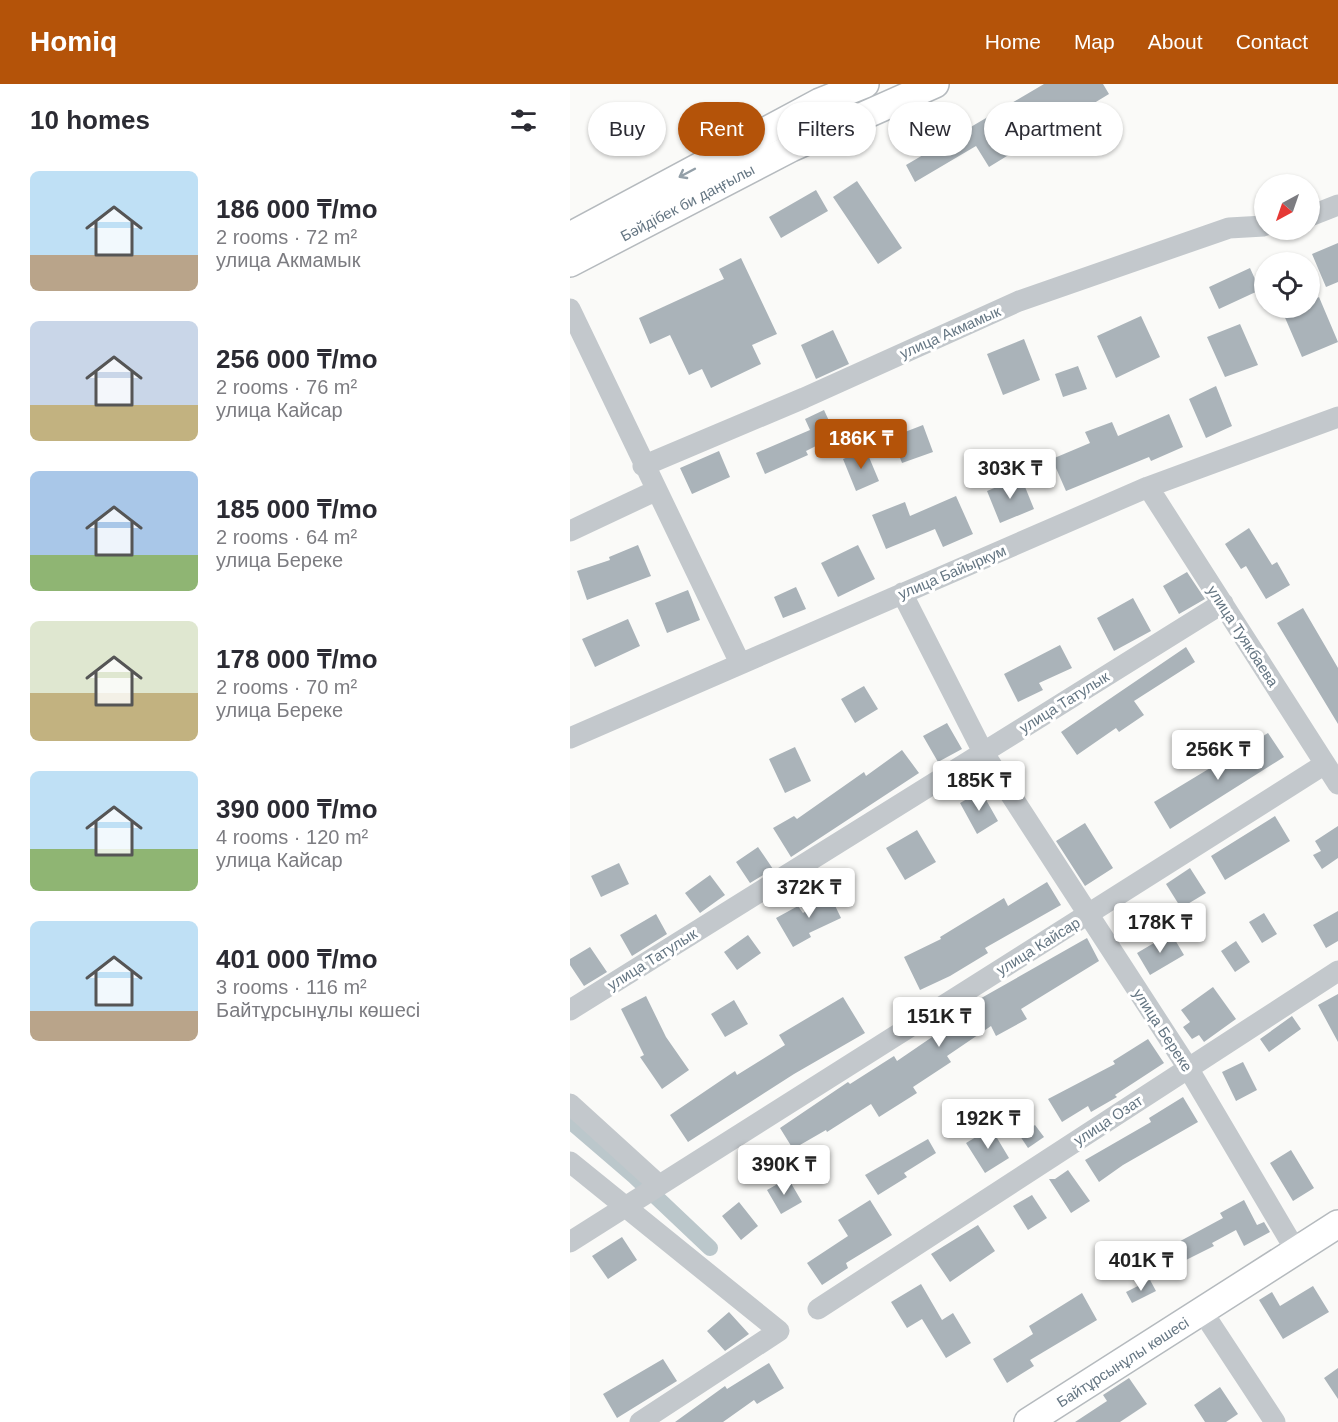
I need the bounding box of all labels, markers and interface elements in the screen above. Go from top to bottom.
text: Homiq [30,26,117,57]
text: Home [985,30,1041,53]
text: Map [1074,30,1115,53]
text: About [1148,30,1203,53]
text: Contact [1236,30,1308,53]
chip: Buy [588,102,666,156]
chip: Rent [678,102,765,156]
chip: Filters [777,102,876,156]
chip: New [888,102,972,156]
chip: Apartment [984,102,1123,156]
icon: filters [507,104,540,137]
text: 10 homes [30,105,150,135]
street label: Бәйдібек би даңғылы [617,160,757,244]
one-way arrow [679,167,696,179]
north arrow [1254,174,1320,240]
map controls [1254,174,1320,318]
text: 186 000 ₸/mo [216,194,378,224]
icon: home [78,195,150,267]
text: 2 rooms · 72 m² [216,226,357,248]
text: улица Акмамык [216,249,360,271]
button: locate [1254,252,1320,318]
street label: улица Акмамык [897,302,1003,362]
text: 256 000 ₸/mo [216,344,378,374]
icon: home [78,345,150,417]
text: 2 rooms · 76 m² [216,376,357,398]
text: улица Кайсар [216,399,343,421]
pin: 186K ₸ [812,419,910,470]
text: 186K ₸ [829,427,893,449]
pin: 303K ₸ [961,449,1059,500]
text: 303K ₸ [978,457,1042,479]
text: 185 000 ₸/mo [216,494,378,524]
icon: home [78,495,150,567]
text: 2 rooms · 64 m² [216,526,357,548]
street label: улица Байыркум [896,542,1008,602]
text: улица Береке [216,549,343,571]
street label: улица Туякбаева [1204,582,1282,690]
text: 178 000 ₸/mo [216,644,378,674]
icon: home [78,645,150,717]
street label: улица Татулык [1016,667,1112,736]
text: 2 rooms · 70 m² [216,676,357,698]
text: улица Береке [216,699,343,721]
pin: 256K ₸ [1169,730,1267,781]
text: 256K ₸ [1186,738,1250,760]
pin: 185K ₸ [930,761,1028,812]
text: 185K ₸ [947,769,1011,791]
text: 390 000 ₸/mo [216,794,378,824]
icon: home [78,795,150,867]
text: 4 rooms · 120 m² [216,826,368,848]
text: улица Кайсар [216,849,343,871]
pin: 372K ₸ [760,868,858,919]
text: 372K ₸ [777,876,841,898]
pin: 178K ₸ [1111,903,1209,954]
text: 178K ₸ [1128,911,1192,933]
street label: улица Кайсар [993,914,1083,978]
street label: улица Татулык [604,924,700,993]
text: 401 000 ₸/mo [216,944,378,974]
icon: home [78,945,150,1017]
text: 3 rooms · 116 m² [216,976,367,998]
street label: улица Береке [1130,985,1196,1075]
pin: 151K ₸ [890,997,988,1048]
text: Байтұрсынұлы көшесі [216,999,420,1021]
text: 151K ₸ [907,1005,971,1027]
street label: улица Озат [1070,1091,1146,1149]
pin: 192K ₸ [939,1099,1037,1150]
text: 192K ₸ [956,1107,1020,1129]
pin: 390K ₸ [735,1145,833,1196]
text: 390K ₸ [752,1153,816,1175]
pin: 401K ₸ [1092,1241,1190,1292]
text: 401K ₸ [1109,1249,1173,1271]
street label: Байтұрсынұлы көшесі [1053,1313,1192,1410]

